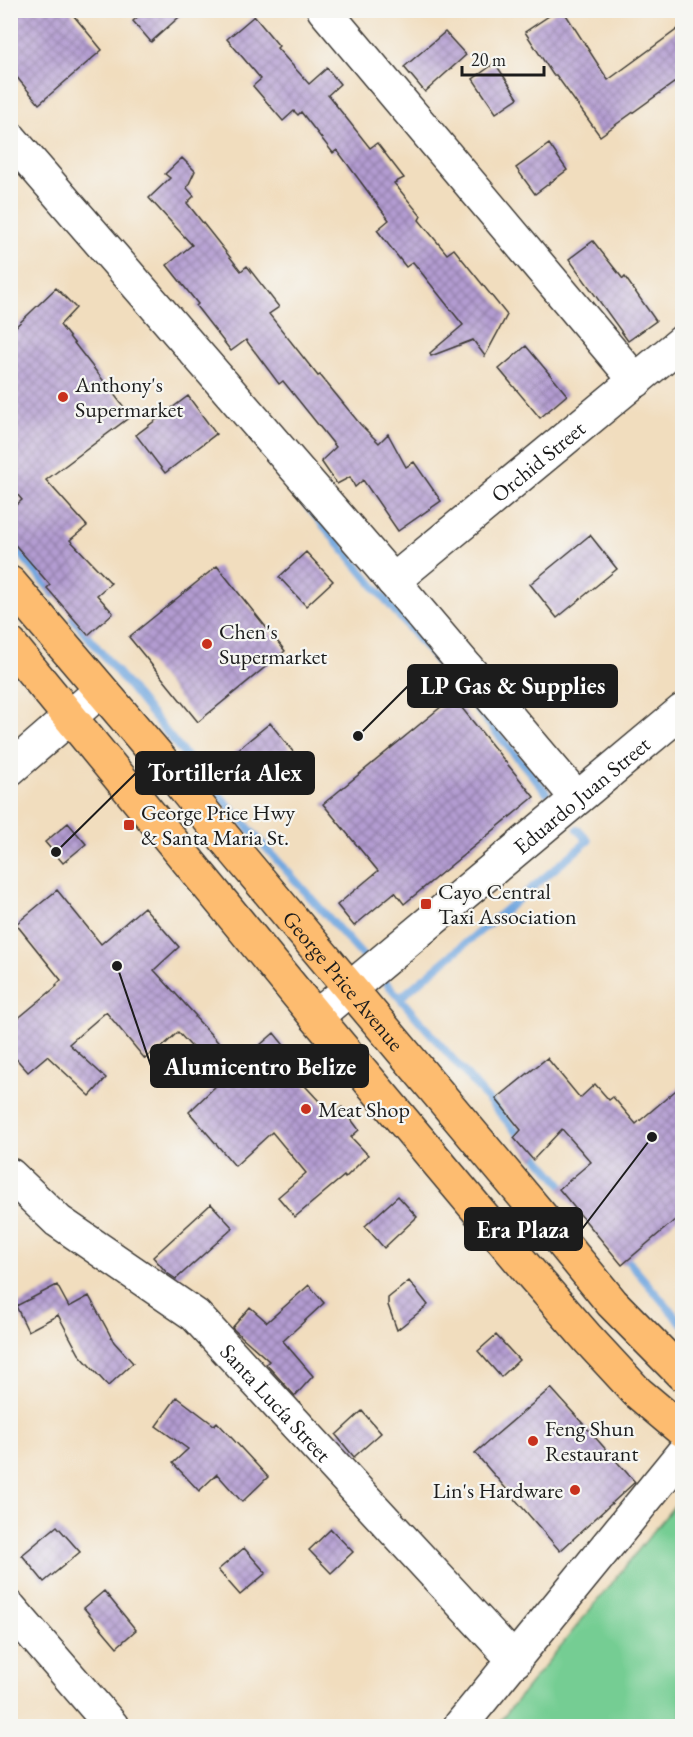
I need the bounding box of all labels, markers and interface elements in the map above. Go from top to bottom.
scale bar [462,39,544,77]
text: 20 m [471,48,506,71]
place label: Anthony's Supermarket [74,370,183,424]
marker: Anthony's Supermarket [56,390,70,404]
street label: Orchid Street [485,414,591,509]
place label: Chen's Supermarket [219,617,327,671]
marker: Chen's Supermarket [200,637,214,651]
callout: LP Gas & Supplies [408,665,617,707]
text: LP Gas & Supplies [420,670,606,701]
street label: Eduardo Juan Street [507,730,656,861]
callout: Tortillería Alex [136,752,314,794]
text: Tortillería Alex [148,757,302,788]
place label: George Price Hwy & Santa Maria St. [141,798,295,852]
marker: George Price Hwy & Santa Maria St. [122,818,136,832]
place label: Cayo Central Taxi Association [438,877,577,931]
marker: Cayo Central Taxi Association [419,897,433,911]
street label: George Price Avenue [276,905,411,1058]
callout: Alumicentro Belize [151,1045,368,1087]
text: Alumicentro Belize [163,1051,356,1082]
place label: Meat Shop [318,1095,410,1124]
marker: Meat Shop [299,1102,313,1116]
callout: Era Plaza [465,1208,582,1250]
text: Era Plaza [477,1214,570,1245]
street label: Santa Lucía Street [214,1338,338,1468]
place label: Feng Shun Restaurant [545,1414,638,1468]
marker: Feng Shun Restaurant [526,1434,540,1448]
place label: Lin's Hardware [433,1476,563,1505]
marker: Lin's Hardware [568,1483,582,1497]

